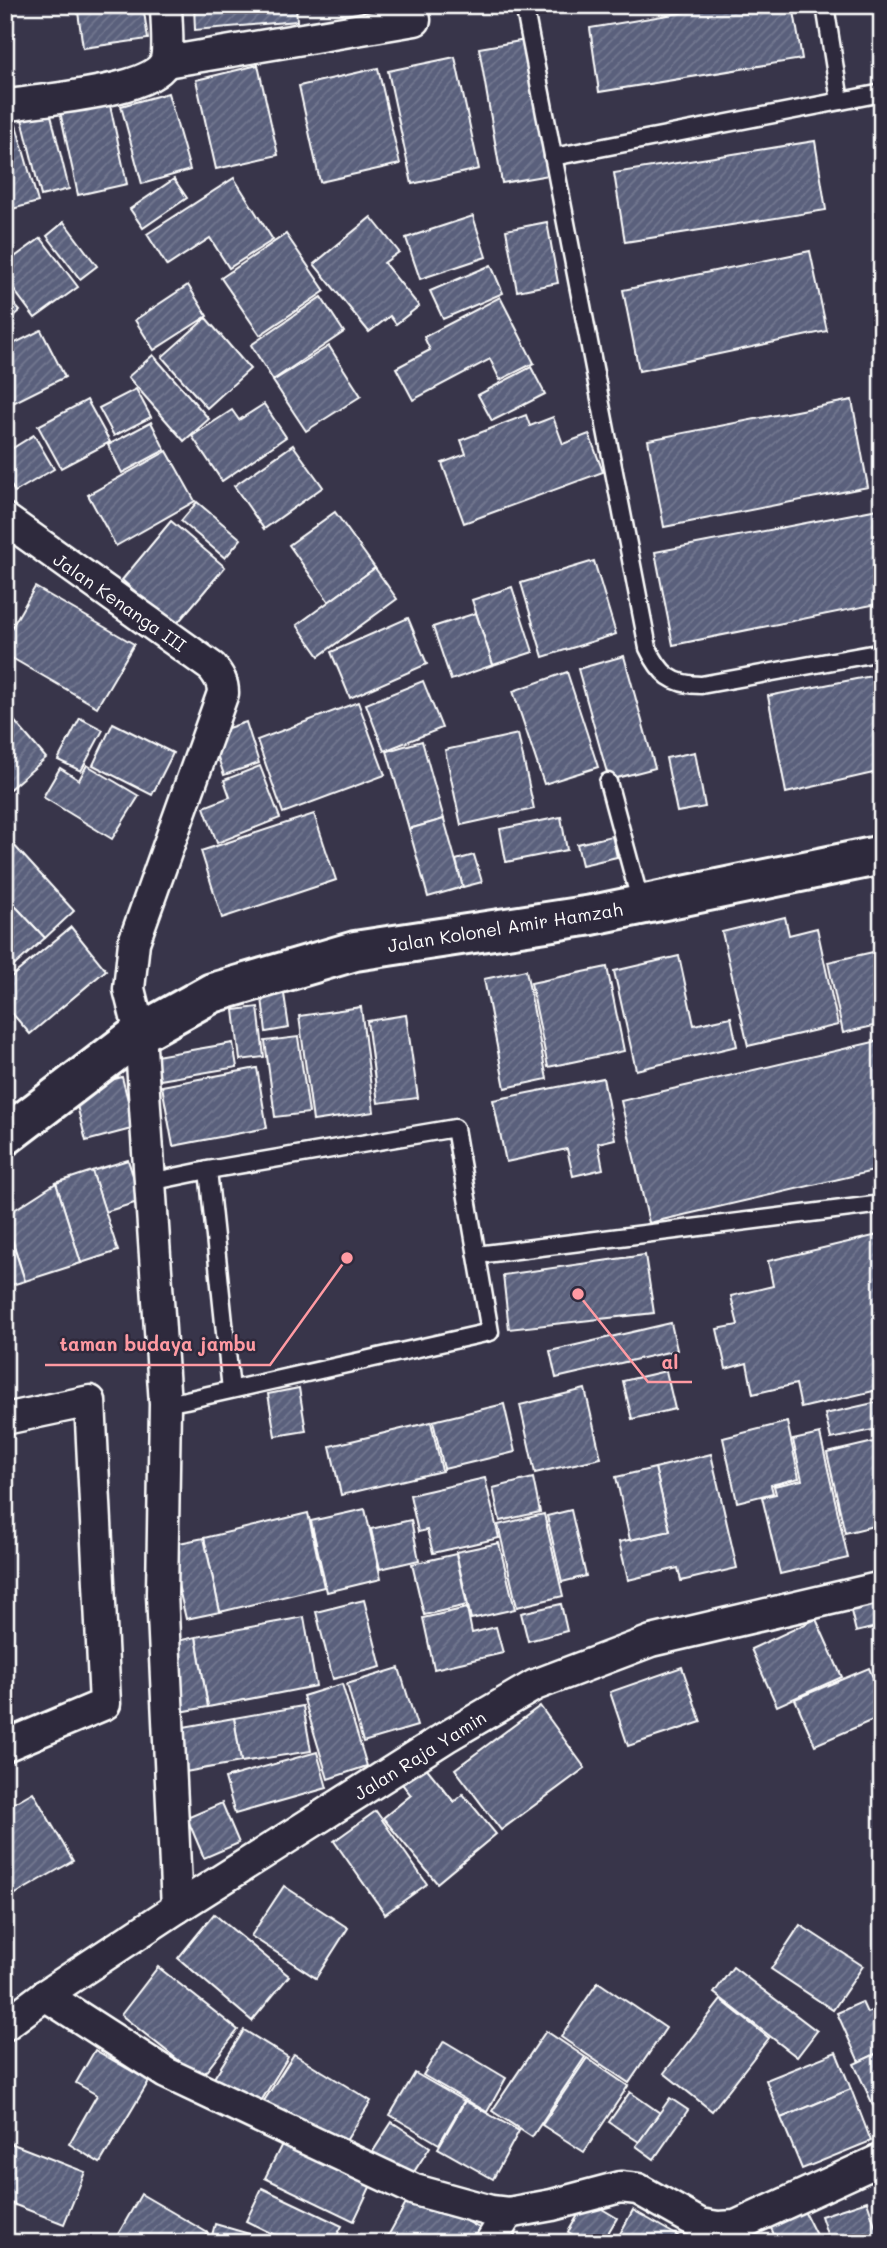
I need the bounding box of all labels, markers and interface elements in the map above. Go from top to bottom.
street label: Jalan Kenanga III [49,547,191,657]
street label: Jalan Kolonel Amir Hamzah [386,897,624,957]
callout: taman budaya jambu [45,1325,270,1365]
text: taman budaya jambu [60,1331,256,1356]
callout: al [648,1342,692,1382]
text: al [662,1349,678,1374]
street label: Jalan Raja Yamin [350,1705,490,1805]

